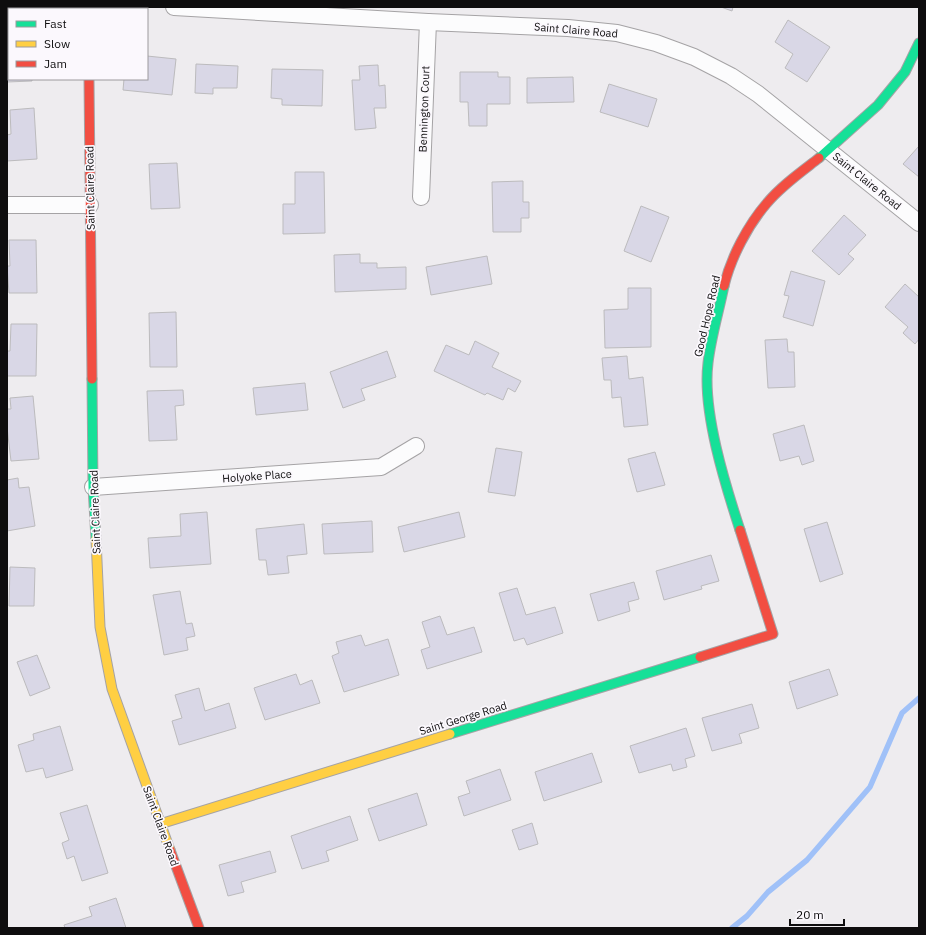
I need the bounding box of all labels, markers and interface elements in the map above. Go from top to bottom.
legend [8,8,148,80]
text: Fast [44,16,67,31]
street label: Saint Claire Road [534,19,618,41]
text: Slow [44,36,70,51]
text: Jam [44,56,67,71]
street label: Bennington Court [415,65,433,152]
street label: Saint Claire Road [82,146,98,230]
street label: Saint Claire Road [830,149,904,213]
street label: Good Hope Road [691,274,723,358]
street label: Holyoke Place [222,467,292,485]
street label: Saint Claire Road [87,470,103,554]
street label: Saint George Road [417,698,509,738]
street label: Saint Claire Road [140,784,182,868]
scale bar [790,901,844,927]
text: 20 m [796,907,824,922]

